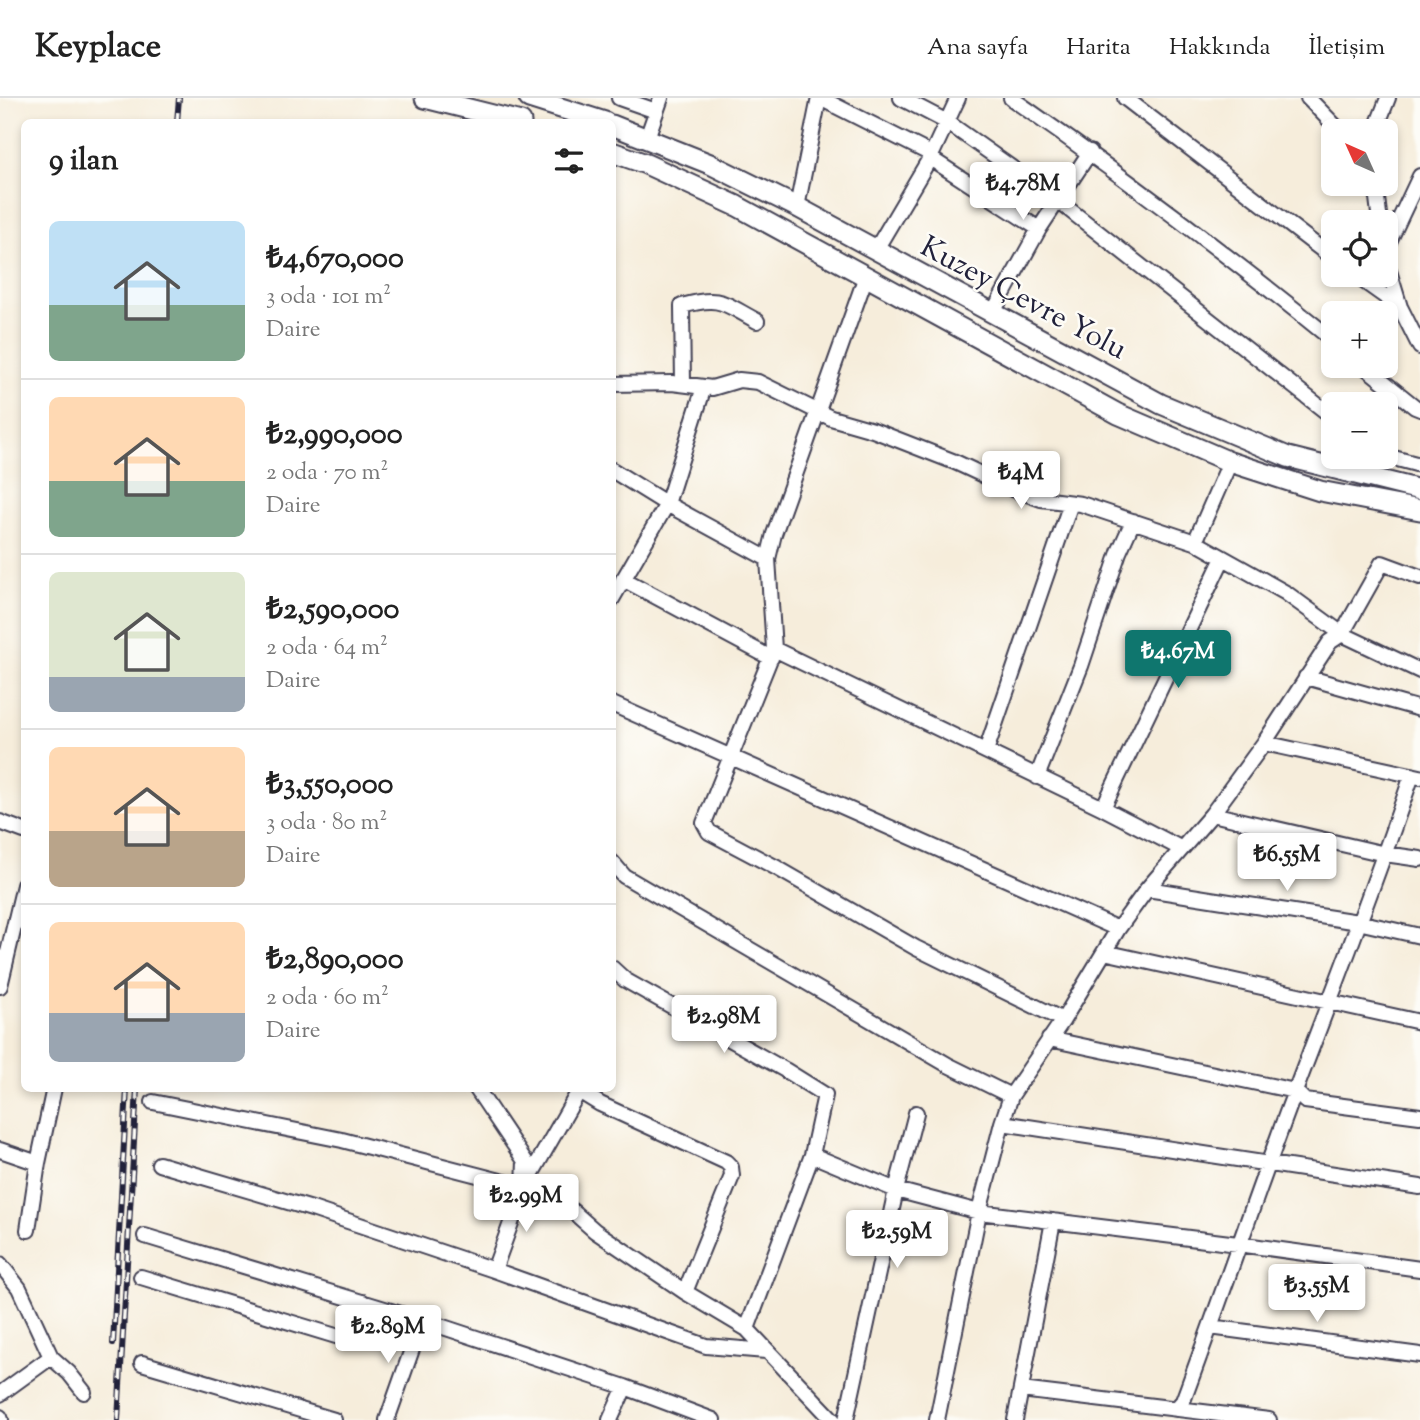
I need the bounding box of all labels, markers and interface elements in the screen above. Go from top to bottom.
text: Keyplace [35,24,161,72]
text: Ana sayfa [927,31,1028,65]
text: Harita [1066,31,1131,65]
text: Hakkında [1169,31,1270,65]
text: İletişim [1308,31,1385,65]
north arrow [1321,119,1398,196]
map controls [1321,119,1398,469]
text: 9 ilan [49,140,118,183]
icon: filters [550,142,588,180]
pin: ₺4.78M [966,162,1080,222]
text: ₺4.78M [986,168,1060,201]
button: locate [1321,210,1398,287]
street label: Kuzey Çevre Yolu [912,227,1134,372]
text: ₺4,670,000 [266,238,404,281]
icon: home [105,249,189,333]
text: 3 oda · 101 m² [266,281,391,314]
button: + [1321,301,1398,378]
text: Daire [266,314,321,347]
button: − [1321,392,1398,469]
text: ₺2,990,000 [266,414,403,457]
icon: home [105,425,189,509]
pin: ₺4M [987,452,1055,511]
text: 2 oda · 70 m² [266,457,388,490]
text: ₺4M [998,457,1044,490]
text: Daire [266,490,321,523]
text: ₺2,590,000 [266,589,399,632]
icon: home [105,600,189,684]
pin: ₺4.67M [1121,630,1235,690]
text: 2 oda · 64 m² [266,632,388,665]
text: ₺4.67M [1141,636,1215,669]
text: Daire [266,665,321,698]
text: ₺3,550,000 [266,764,393,807]
icon: home [105,775,189,859]
text: 3 oda · 80 m² [266,807,387,840]
pin: ₺6.55M [1230,834,1344,893]
text: ₺6.55M [1253,839,1321,872]
text: Daire [266,840,321,873]
text: ₺2,890,000 [266,939,404,982]
icon: home [105,950,189,1034]
text: 2 oda · 60 m² [266,982,389,1015]
pin: ₺2.98M [667,996,781,1055]
text: ₺2.98M [688,1001,760,1034]
text: Daire [266,1015,321,1048]
pin: ₺2.99M [469,1174,583,1234]
text: ₺2.99M [490,1180,562,1213]
pin: ₺2.59M [840,1210,954,1270]
text: ₺2.59M [862,1216,932,1249]
pin: ₺3.55M [1260,1264,1374,1324]
text: ₺3.55M [1284,1270,1350,1303]
pin: ₺2.89M [331,1306,445,1365]
text: ₺2.89M [351,1311,425,1344]

